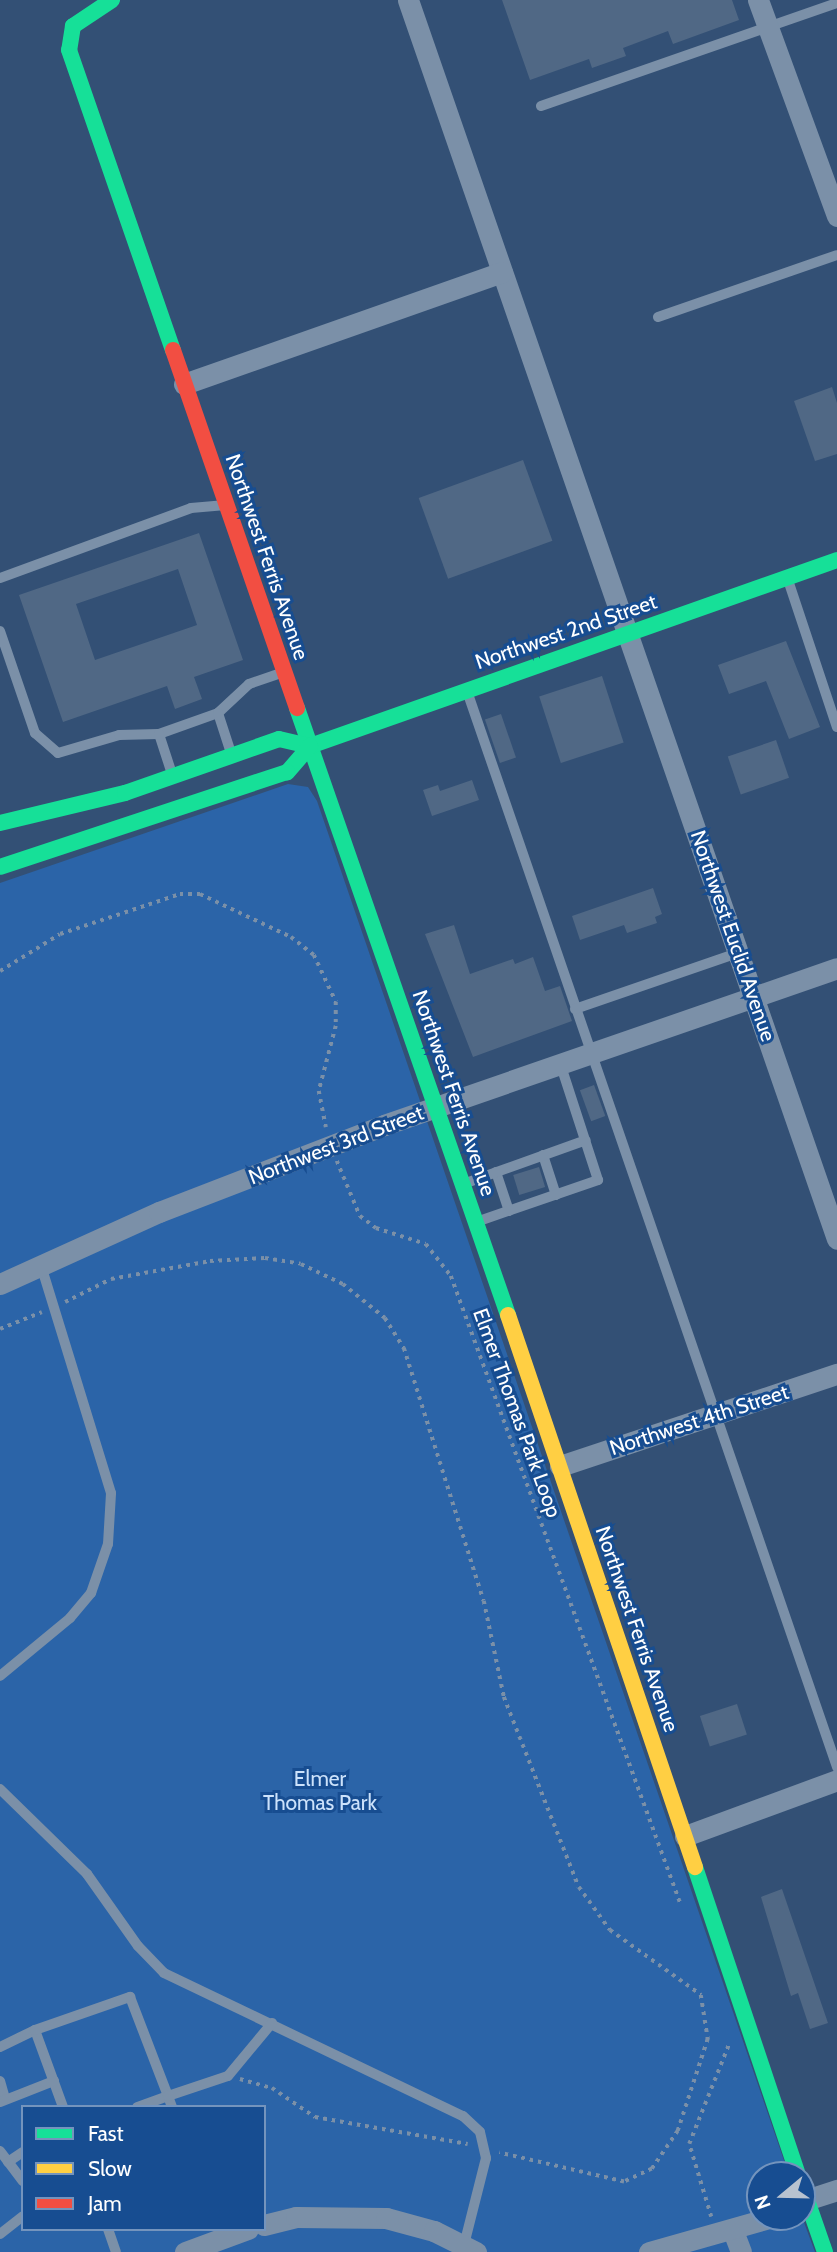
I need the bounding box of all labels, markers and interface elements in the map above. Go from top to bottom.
street label: Northwest Ferris Avenue [220,451,314,663]
street label: Northwest 2nd Street [472,589,660,675]
street label: Northwest Euclid Avenue [685,827,781,1045]
street label: Northwest Ferris Avenue [407,987,501,1199]
street label: Northwest 3rd Street [245,1100,427,1190]
street label: Elmer Thomas Park Loop [467,1305,567,1521]
street label: Northwest 4th Street [606,1379,792,1461]
street label: Northwest Ferris Avenue [590,1523,684,1735]
park label: Elmer Thomas Park [263,1766,377,1816]
legend [21,2105,266,2231]
text: Fast [88,2121,124,2146]
text: Slow [88,2156,132,2181]
north arrow [746,2161,816,2231]
text: Jam [88,2191,122,2216]
text: N [750,2192,776,2212]

